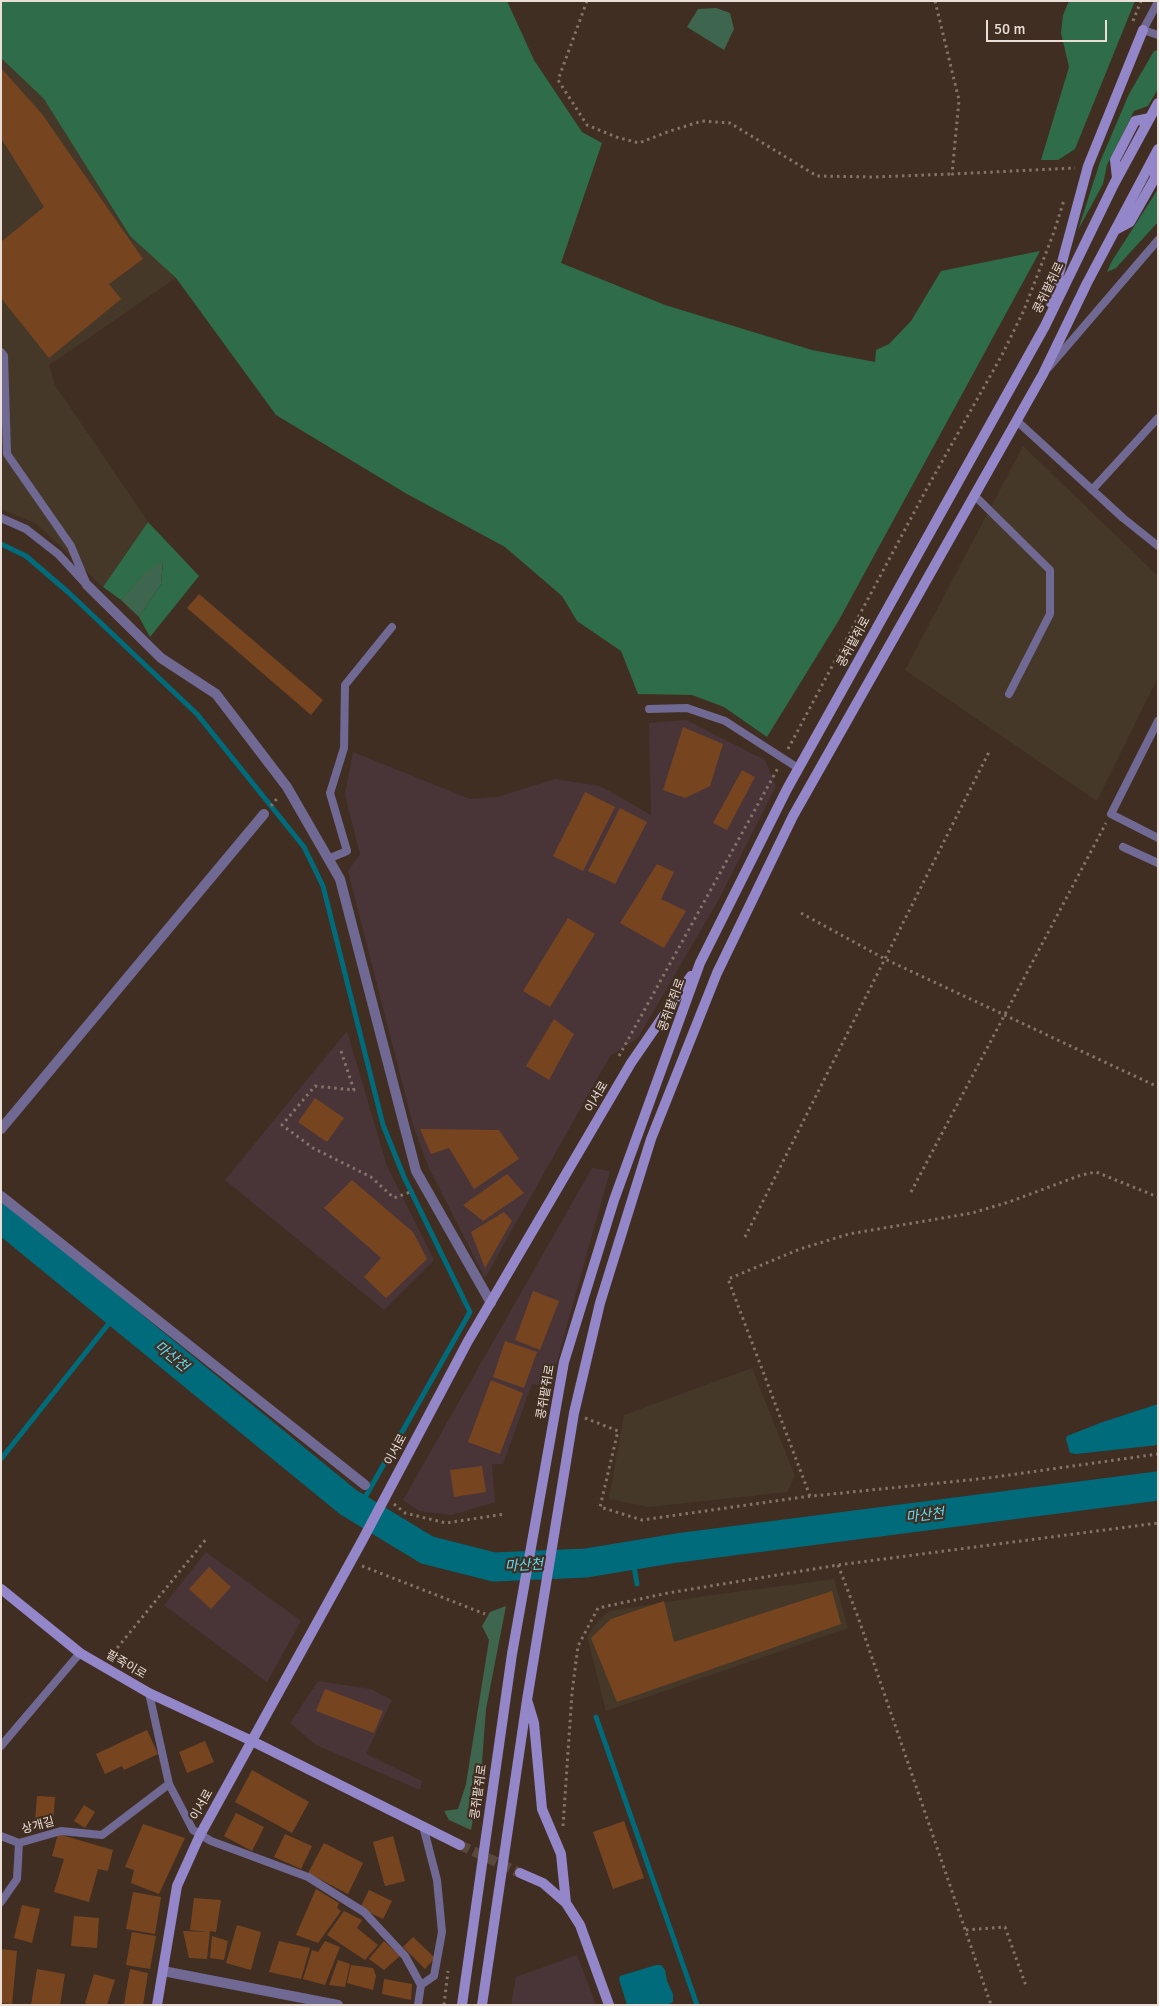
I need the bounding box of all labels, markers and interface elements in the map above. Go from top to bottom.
scale bar [989,10,1110,42]
text: 50 m [994,20,1025,38]
street label: 콩쥐팥쥐로 [1030,260,1068,316]
street label: 콩쥐팥쥐로 [834,614,874,670]
street label: 콩쥐팥쥐로 [656,977,688,1033]
street label: 이서로 [582,1079,612,1115]
water label: 마산천 [151,1338,191,1376]
street label: 콩쥐팥쥐로 [534,1364,558,1420]
street label: 이서로 [382,1432,410,1468]
water label: 마산천 [905,1505,945,1527]
water label: 마산천 [504,1557,544,1575]
street label: 팥죽이로 [103,1648,149,1682]
street label: 콩쥐팥쥐로 [468,1764,490,1820]
street label: 이서로 [188,1787,216,1823]
street label: 상개길 [20,1815,56,1837]

